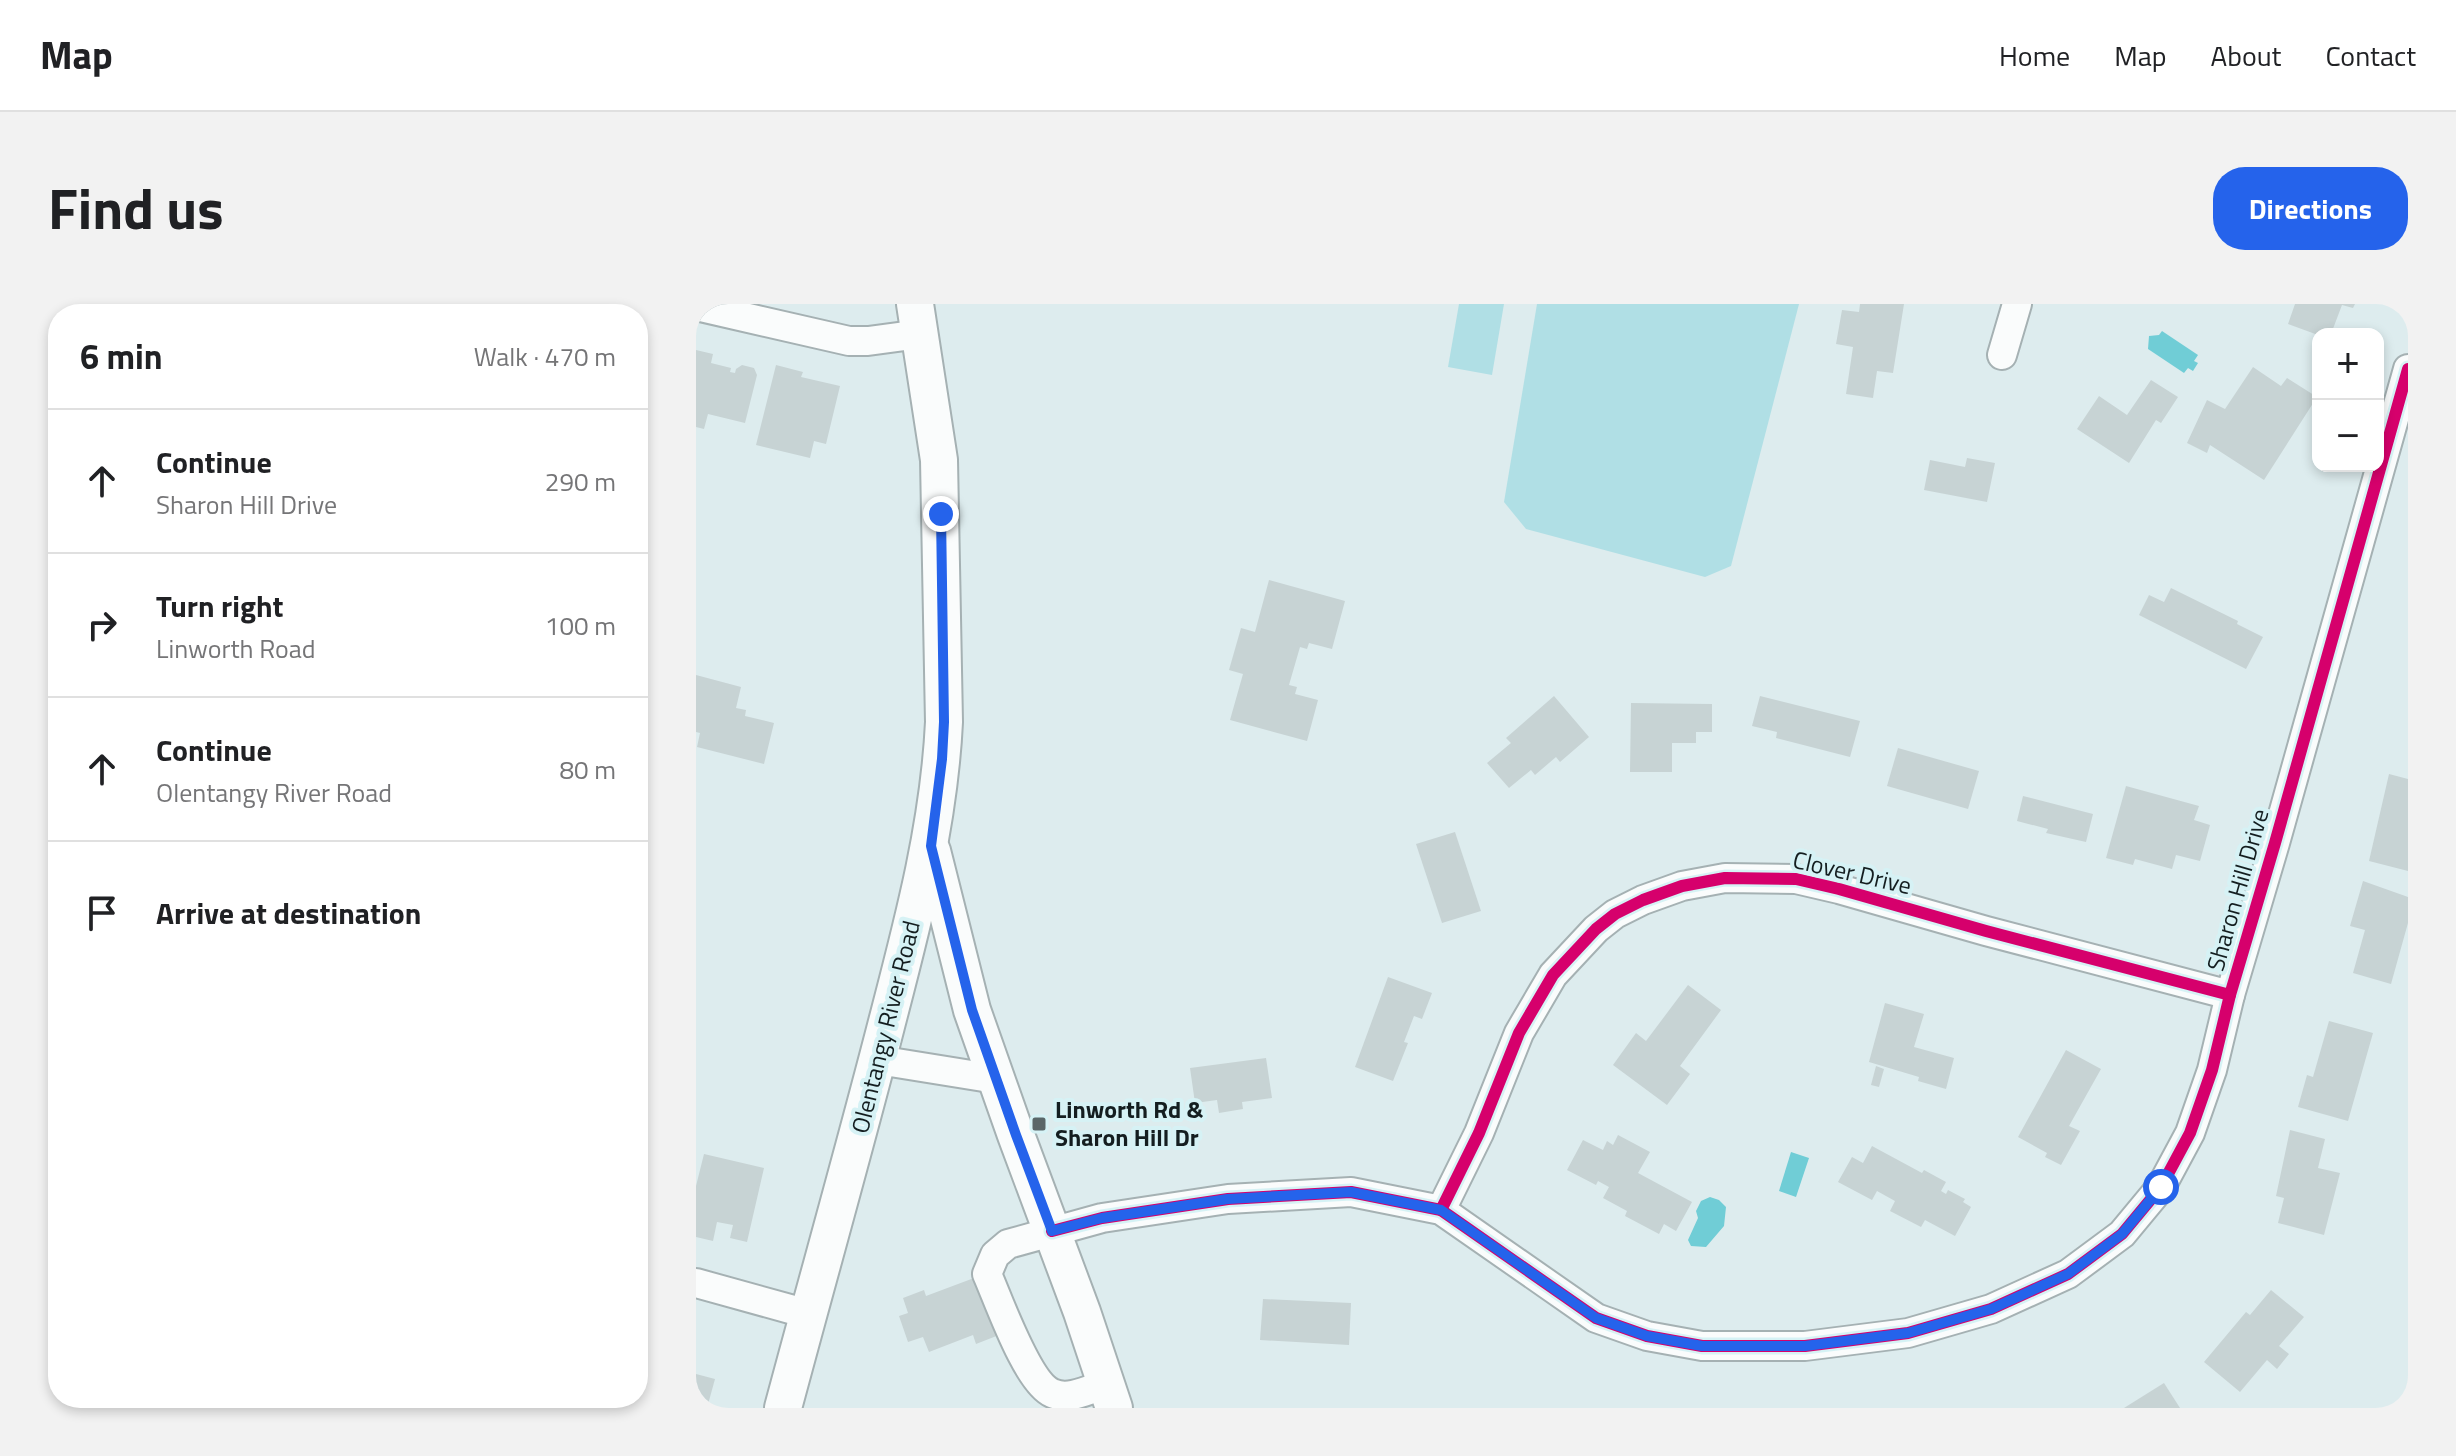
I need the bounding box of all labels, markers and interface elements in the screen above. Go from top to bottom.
text: Map [40,26,113,84]
text: Home [1999,34,2070,77]
text: Map [2114,34,2167,77]
text: About [2211,34,2281,77]
text: Contact [2325,34,2416,77]
text: Find us [48,166,224,251]
button: Directions [2213,167,2408,250]
map controls [2312,328,2384,472]
button: + [2312,328,2384,400]
text: 6 min [80,330,163,382]
text: Walk · 470 m [474,337,616,376]
button: − [2312,400,2384,472]
text: Continue [156,439,272,485]
icon: ahead [80,459,124,503]
text: 290 m [545,462,616,501]
text: Sharon Hill Drive [156,485,337,524]
route end [923,496,959,532]
text: Turn right [156,583,284,629]
icon: right [80,603,124,647]
text: 100 m [545,606,616,645]
text: Linworth Road [156,629,315,668]
text: Continue [156,727,272,773]
icon: ahead [80,747,124,791]
text: 80 m [559,750,616,789]
text: Olentangy River Road [156,773,392,812]
street label: Sharon Hill Drive [2197,804,2277,975]
street label: Clover Drive [1789,841,1915,903]
text: Arrive at destination [156,890,421,936]
icon: arrive [80,891,124,935]
street label: Olentangy River Road [841,917,929,1137]
place label: Linworth Rd & Sharon Hill Dr [1055,1091,1203,1155]
marker: Linworth Rd & Sharon Hill Dr [1030,1115,1048,1133]
route start [2143,1169,2179,1205]

